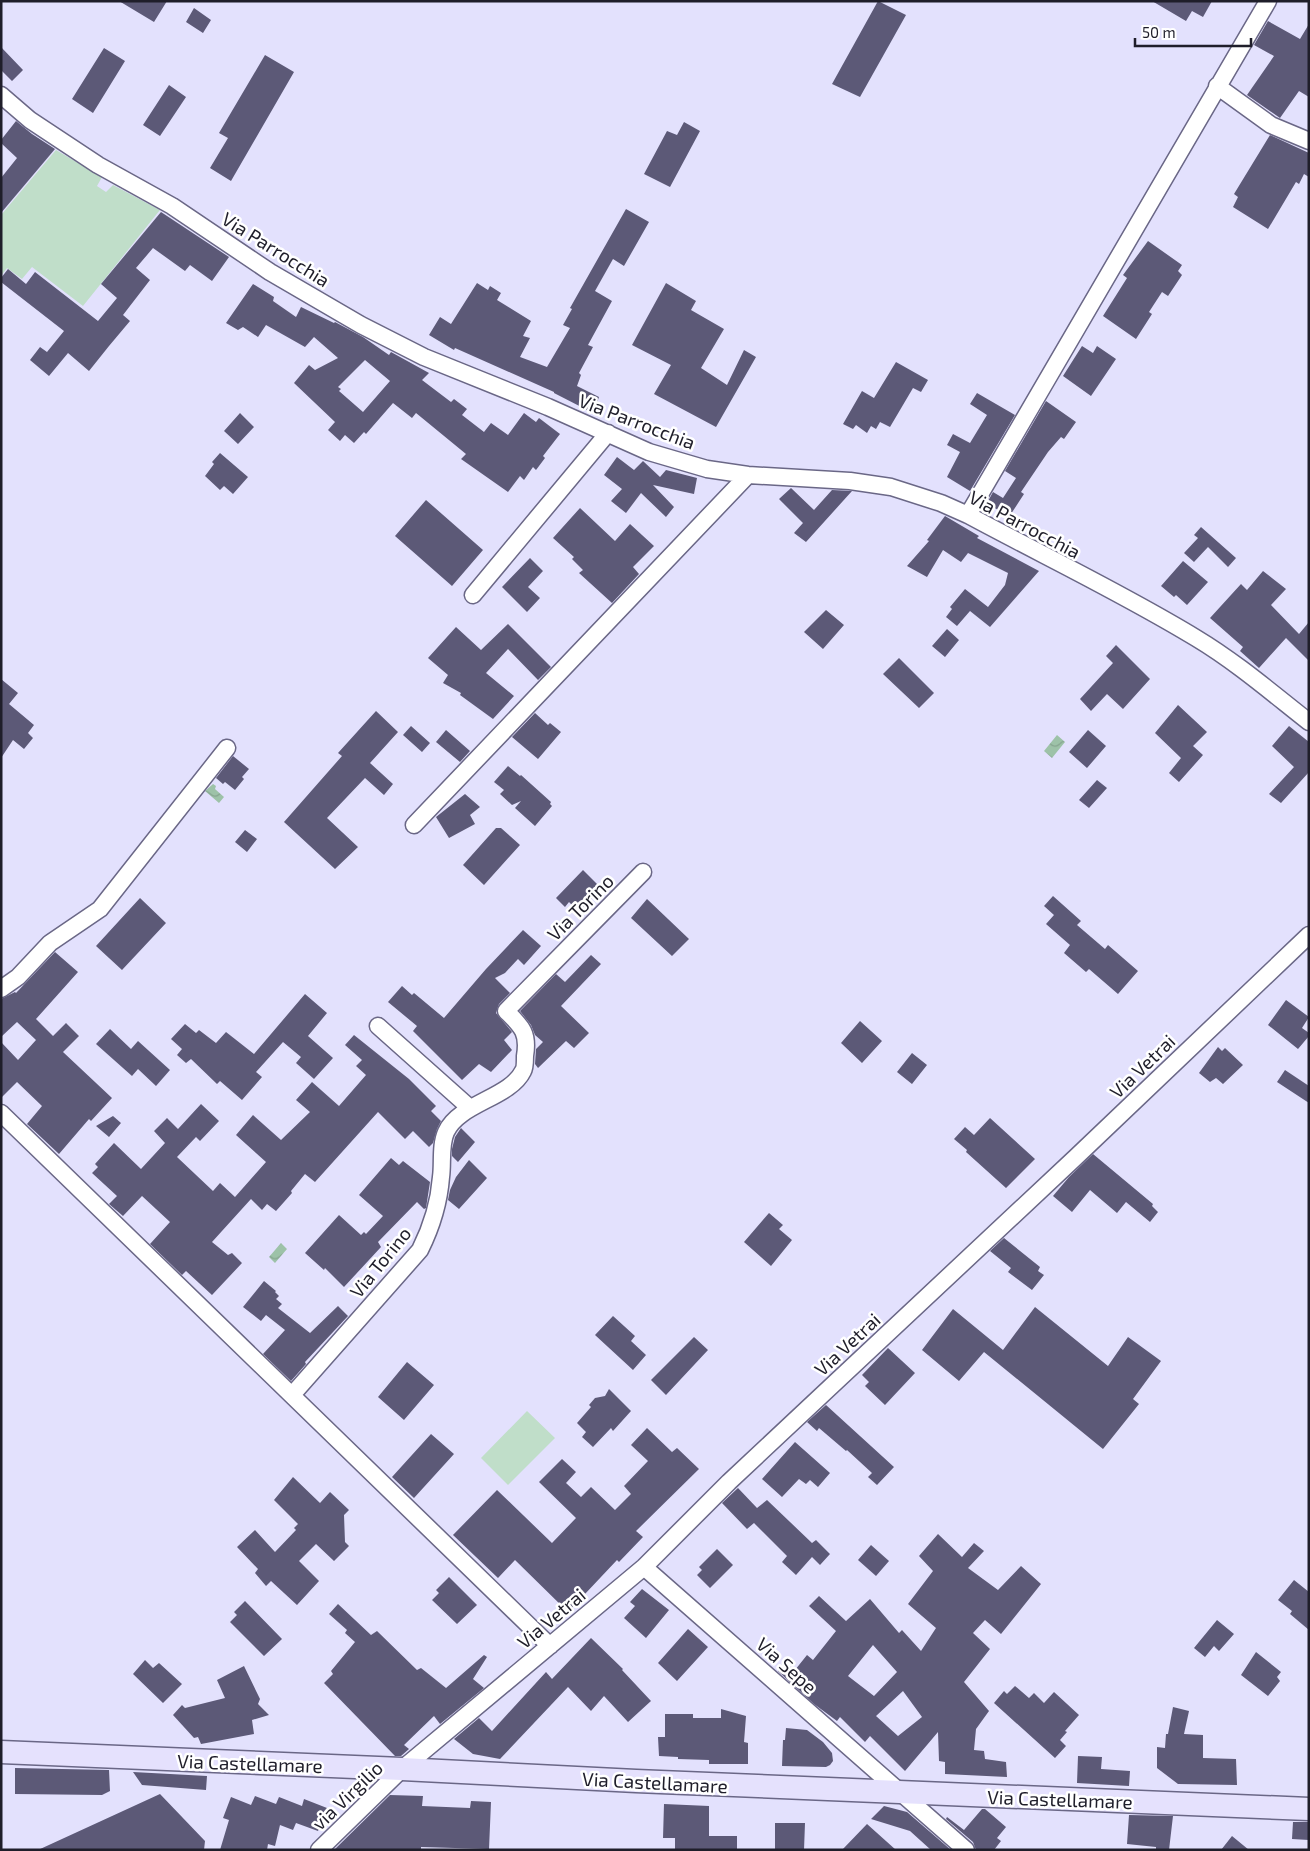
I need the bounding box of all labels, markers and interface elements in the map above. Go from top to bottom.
scale bar [1135,15,1251,47]
text: 50 m [1142,23,1176,41]
street label: Via Parrocchia [218,207,334,291]
street label: Via Parrocchia [576,388,698,454]
street label: Via Parrocchia [965,485,1085,563]
street label: Via Torino [542,869,618,945]
street label: Via Vetrai [1105,1029,1179,1103]
street label: Via Torino [345,1222,415,1302]
street label: Via Vetrai [809,1308,885,1380]
street label: Via Vetrai [512,1583,590,1653]
street label: Via Sepe [752,1632,822,1698]
street label: Via Castellamare [177,1749,323,1777]
street label: via Virgilio [307,1756,387,1834]
street label: Via Castellamare [582,1767,728,1797]
street label: Via Castellamare [987,1785,1133,1813]

